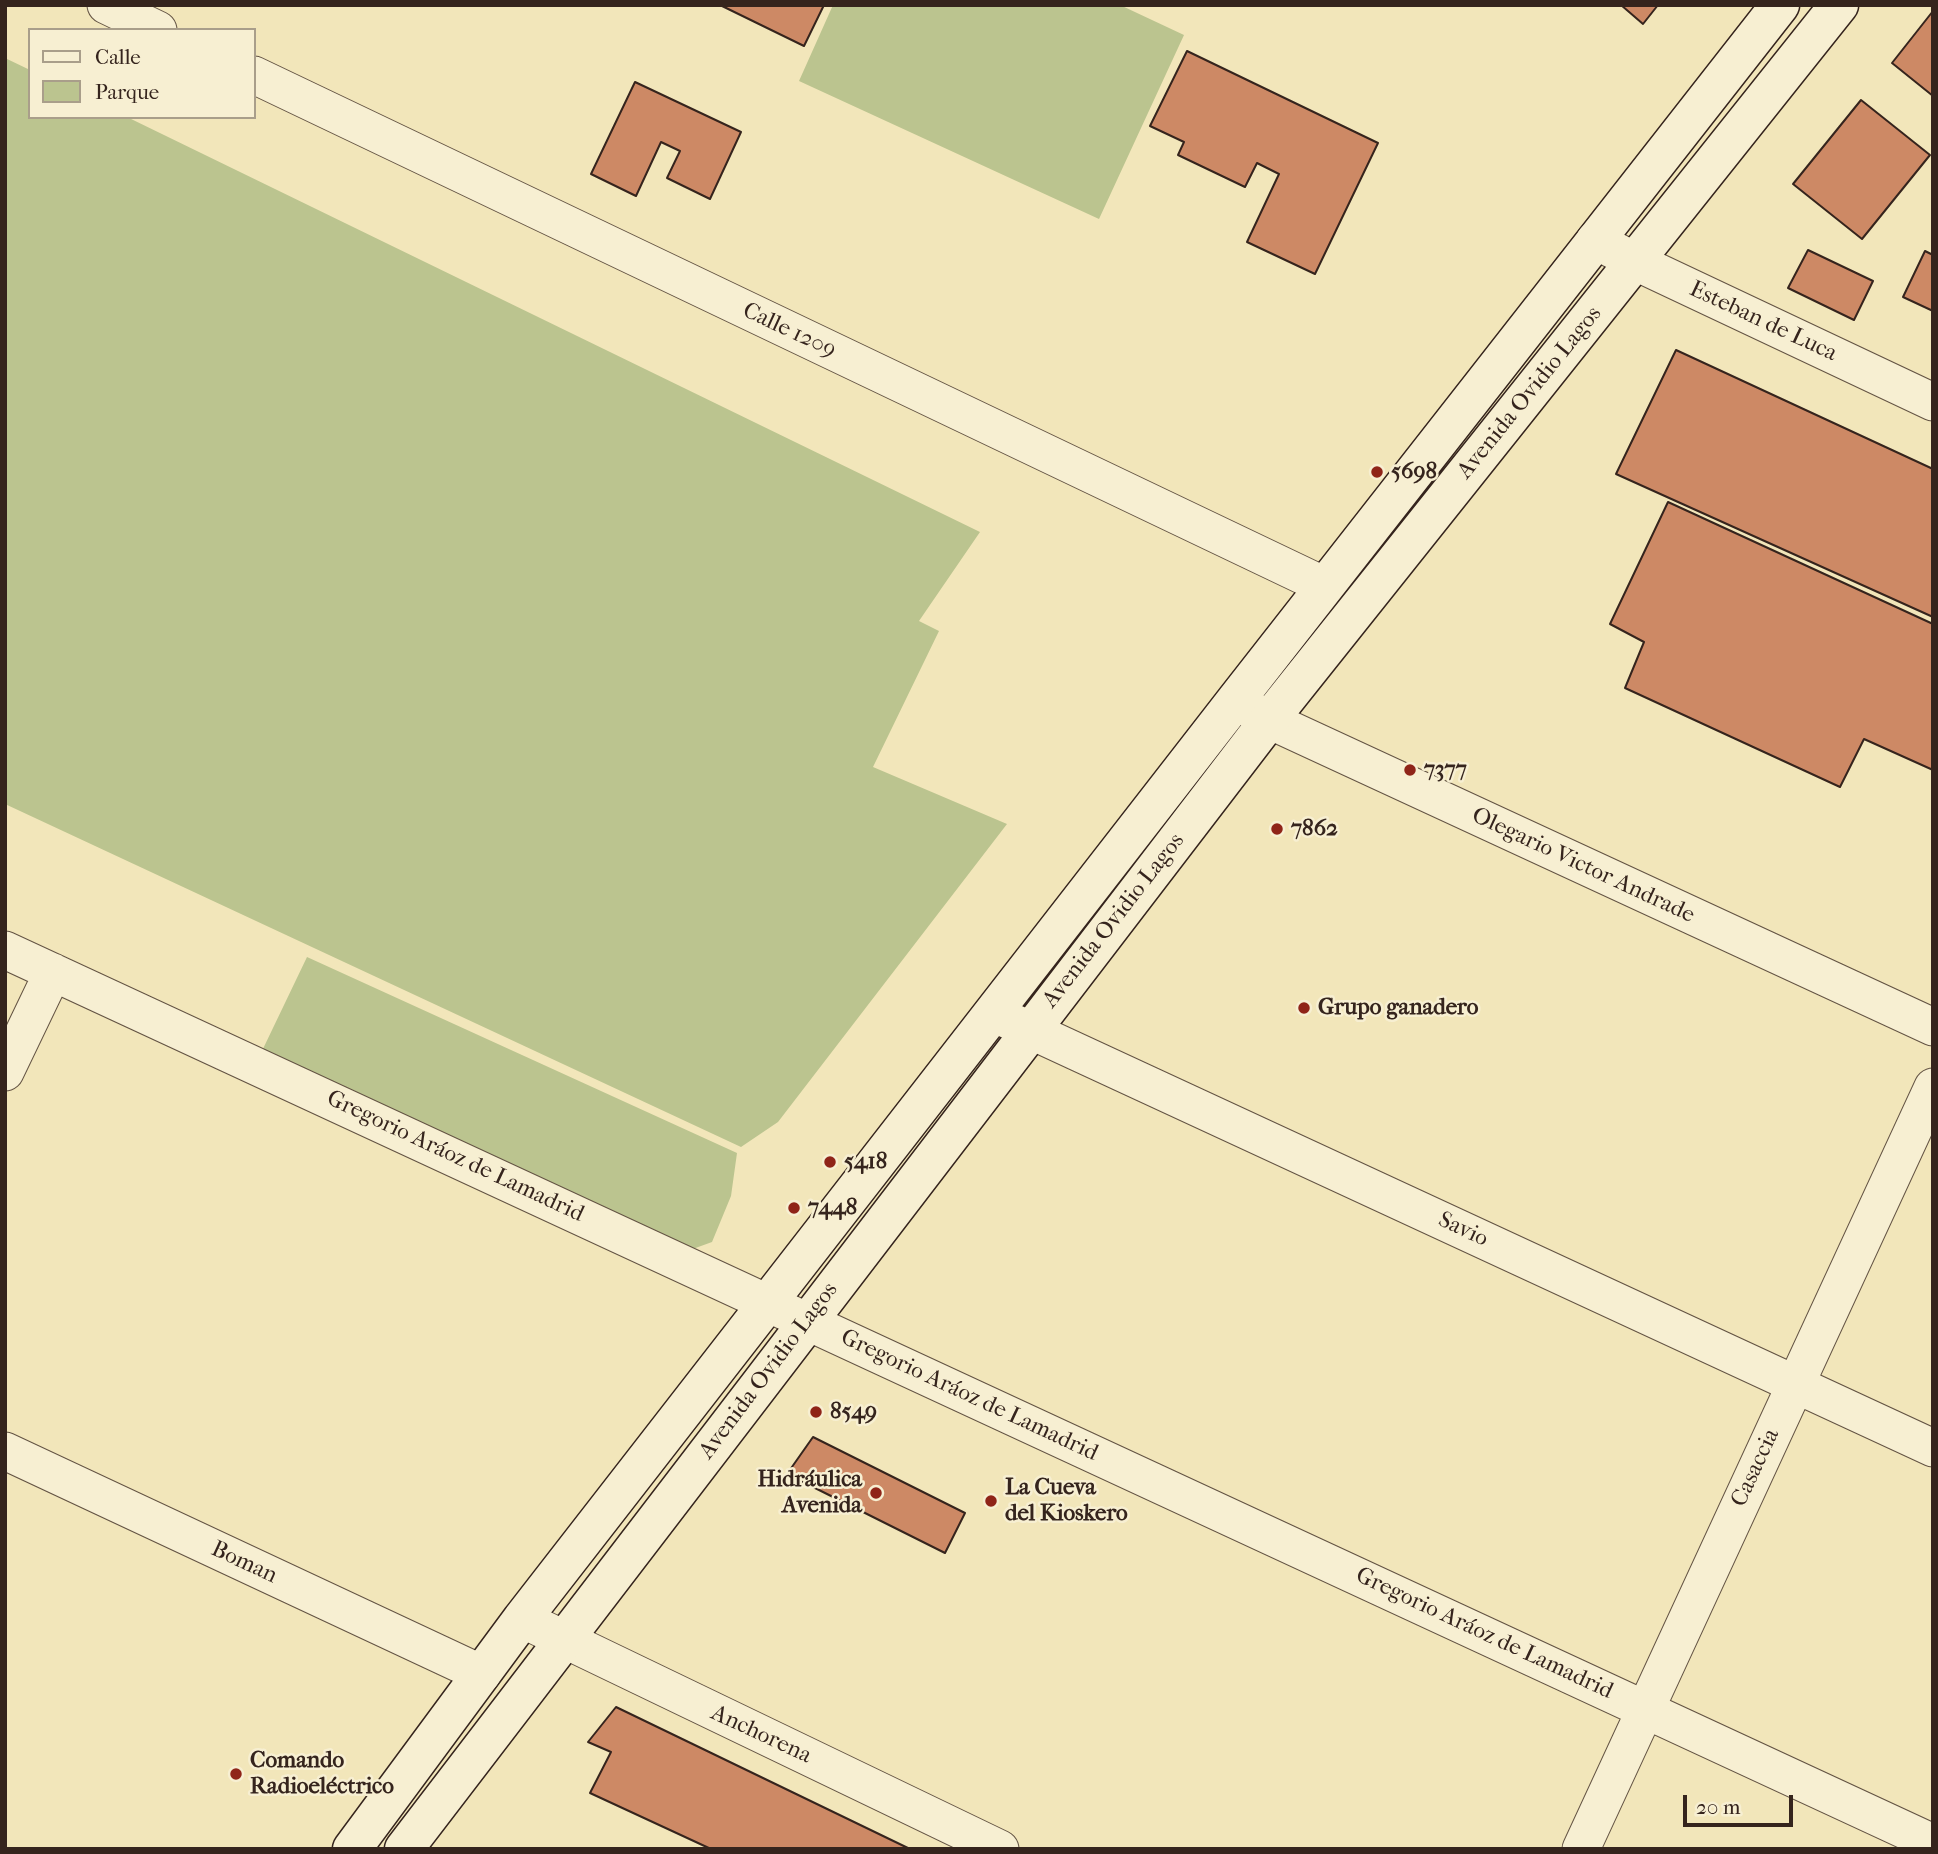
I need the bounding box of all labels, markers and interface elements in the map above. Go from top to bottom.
legend [28,28,256,119]
text: Calle [95,45,141,69]
text: Parque [95,80,159,104]
street label: Esteban de Luca [1685,276,1841,368]
street label: Calle 1209 [738,297,840,365]
street label: Avenida Ovidio Lagos [1452,301,1608,485]
place label: 5698 [1391,458,1437,486]
marker: 5698 [1369,464,1385,480]
place label: 7377 [1424,756,1467,784]
marker: 7377 [1402,762,1418,778]
street label: Olegario Victor Andrade [1467,802,1699,930]
place label: 7862 [1291,815,1338,843]
marker: 7862 [1269,821,1285,837]
street label: Avenida Ovidio Lagos [1037,828,1191,1014]
place label: Grupo ganadero [1318,994,1478,1022]
marker: Grupo ganadero [1296,1000,1312,1016]
street label: Gregorio Aráoz de Lamadrid [322,1085,588,1229]
place label: 5418 [844,1148,887,1176]
marker: 5418 [822,1154,838,1170]
place label: 7448 [808,1194,857,1222]
marker: 7448 [786,1200,802,1216]
street label: Savio [1434,1207,1492,1253]
street label: Avenida Ovidio Lagos [694,1277,844,1465]
street label: Gregorio Aráoz de Lamadrid [836,1324,1102,1468]
place label: 8549 [830,1398,877,1426]
marker: 8549 [808,1404,824,1420]
street label: Casaccia [1726,1425,1786,1511]
place label: Hidráulica Avenida [758,1466,862,1520]
place label: La Cueva del Kioskero [1005,1474,1128,1528]
marker: Hidráulica Avenida [868,1485,884,1501]
marker: La Cueva del Kioskero [983,1493,999,1509]
street label: Boman [207,1536,281,1590]
street label: Gregorio Aráoz de Lamadrid [1351,1562,1617,1706]
street label: Anchorena [706,1700,816,1770]
place label: Comando Radioeléctrico [250,1747,394,1801]
marker: Comando Radioeléctrico [228,1766,244,1782]
scale bar [1686,1780,1796,1824]
text: 20 m [1696,1795,1740,1819]

